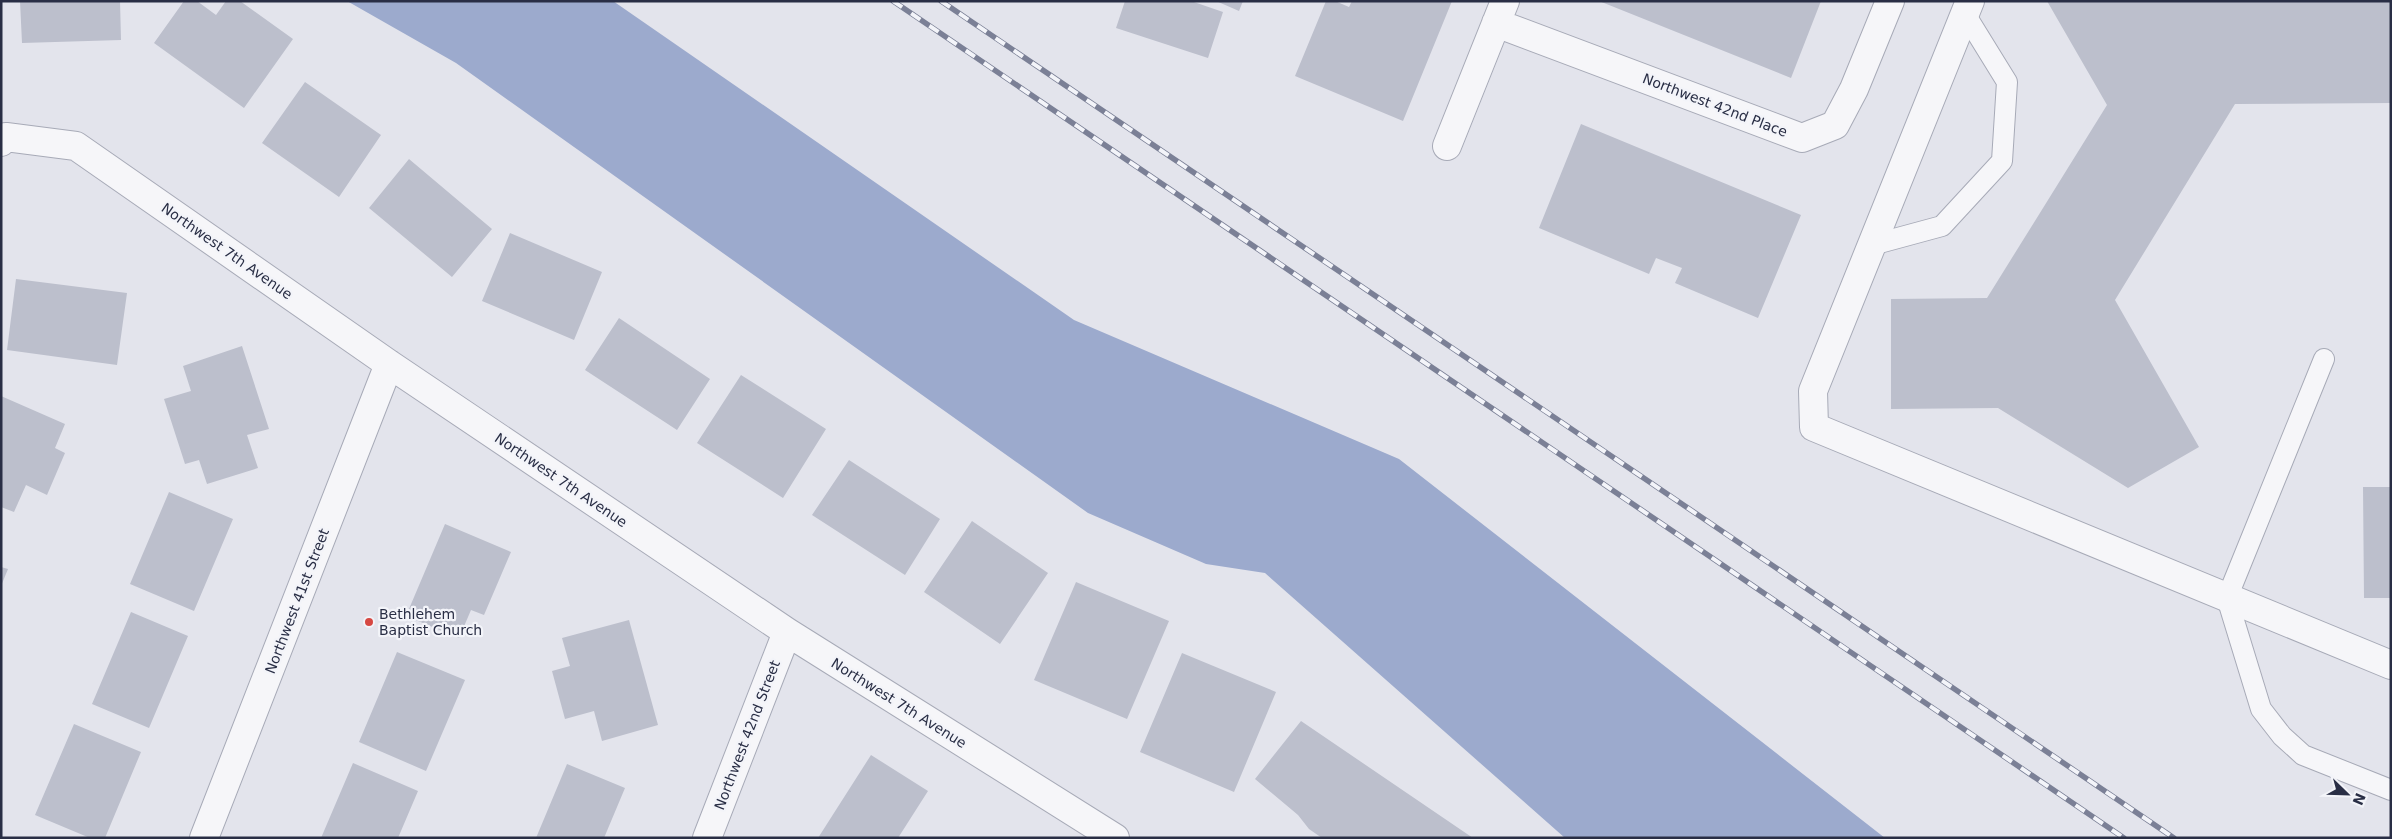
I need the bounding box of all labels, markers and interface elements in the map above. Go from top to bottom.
street label: Northwest 42nd Place [1640,70,1790,140]
street label: Northwest 7th Avenue [158,200,296,302]
street label: Northwest 7th Avenue [492,430,630,530]
street label: Northwest 41st Street [262,526,332,676]
place label: Bethlehem Baptist Church [379,606,482,638]
marker: Bethlehem Baptist Church [363,616,375,628]
street label: Northwest 7th Avenue [829,655,969,751]
street label: Northwest 42nd Street [711,657,783,812]
north arrow [2322,769,2372,819]
text: N [2349,791,2369,808]

